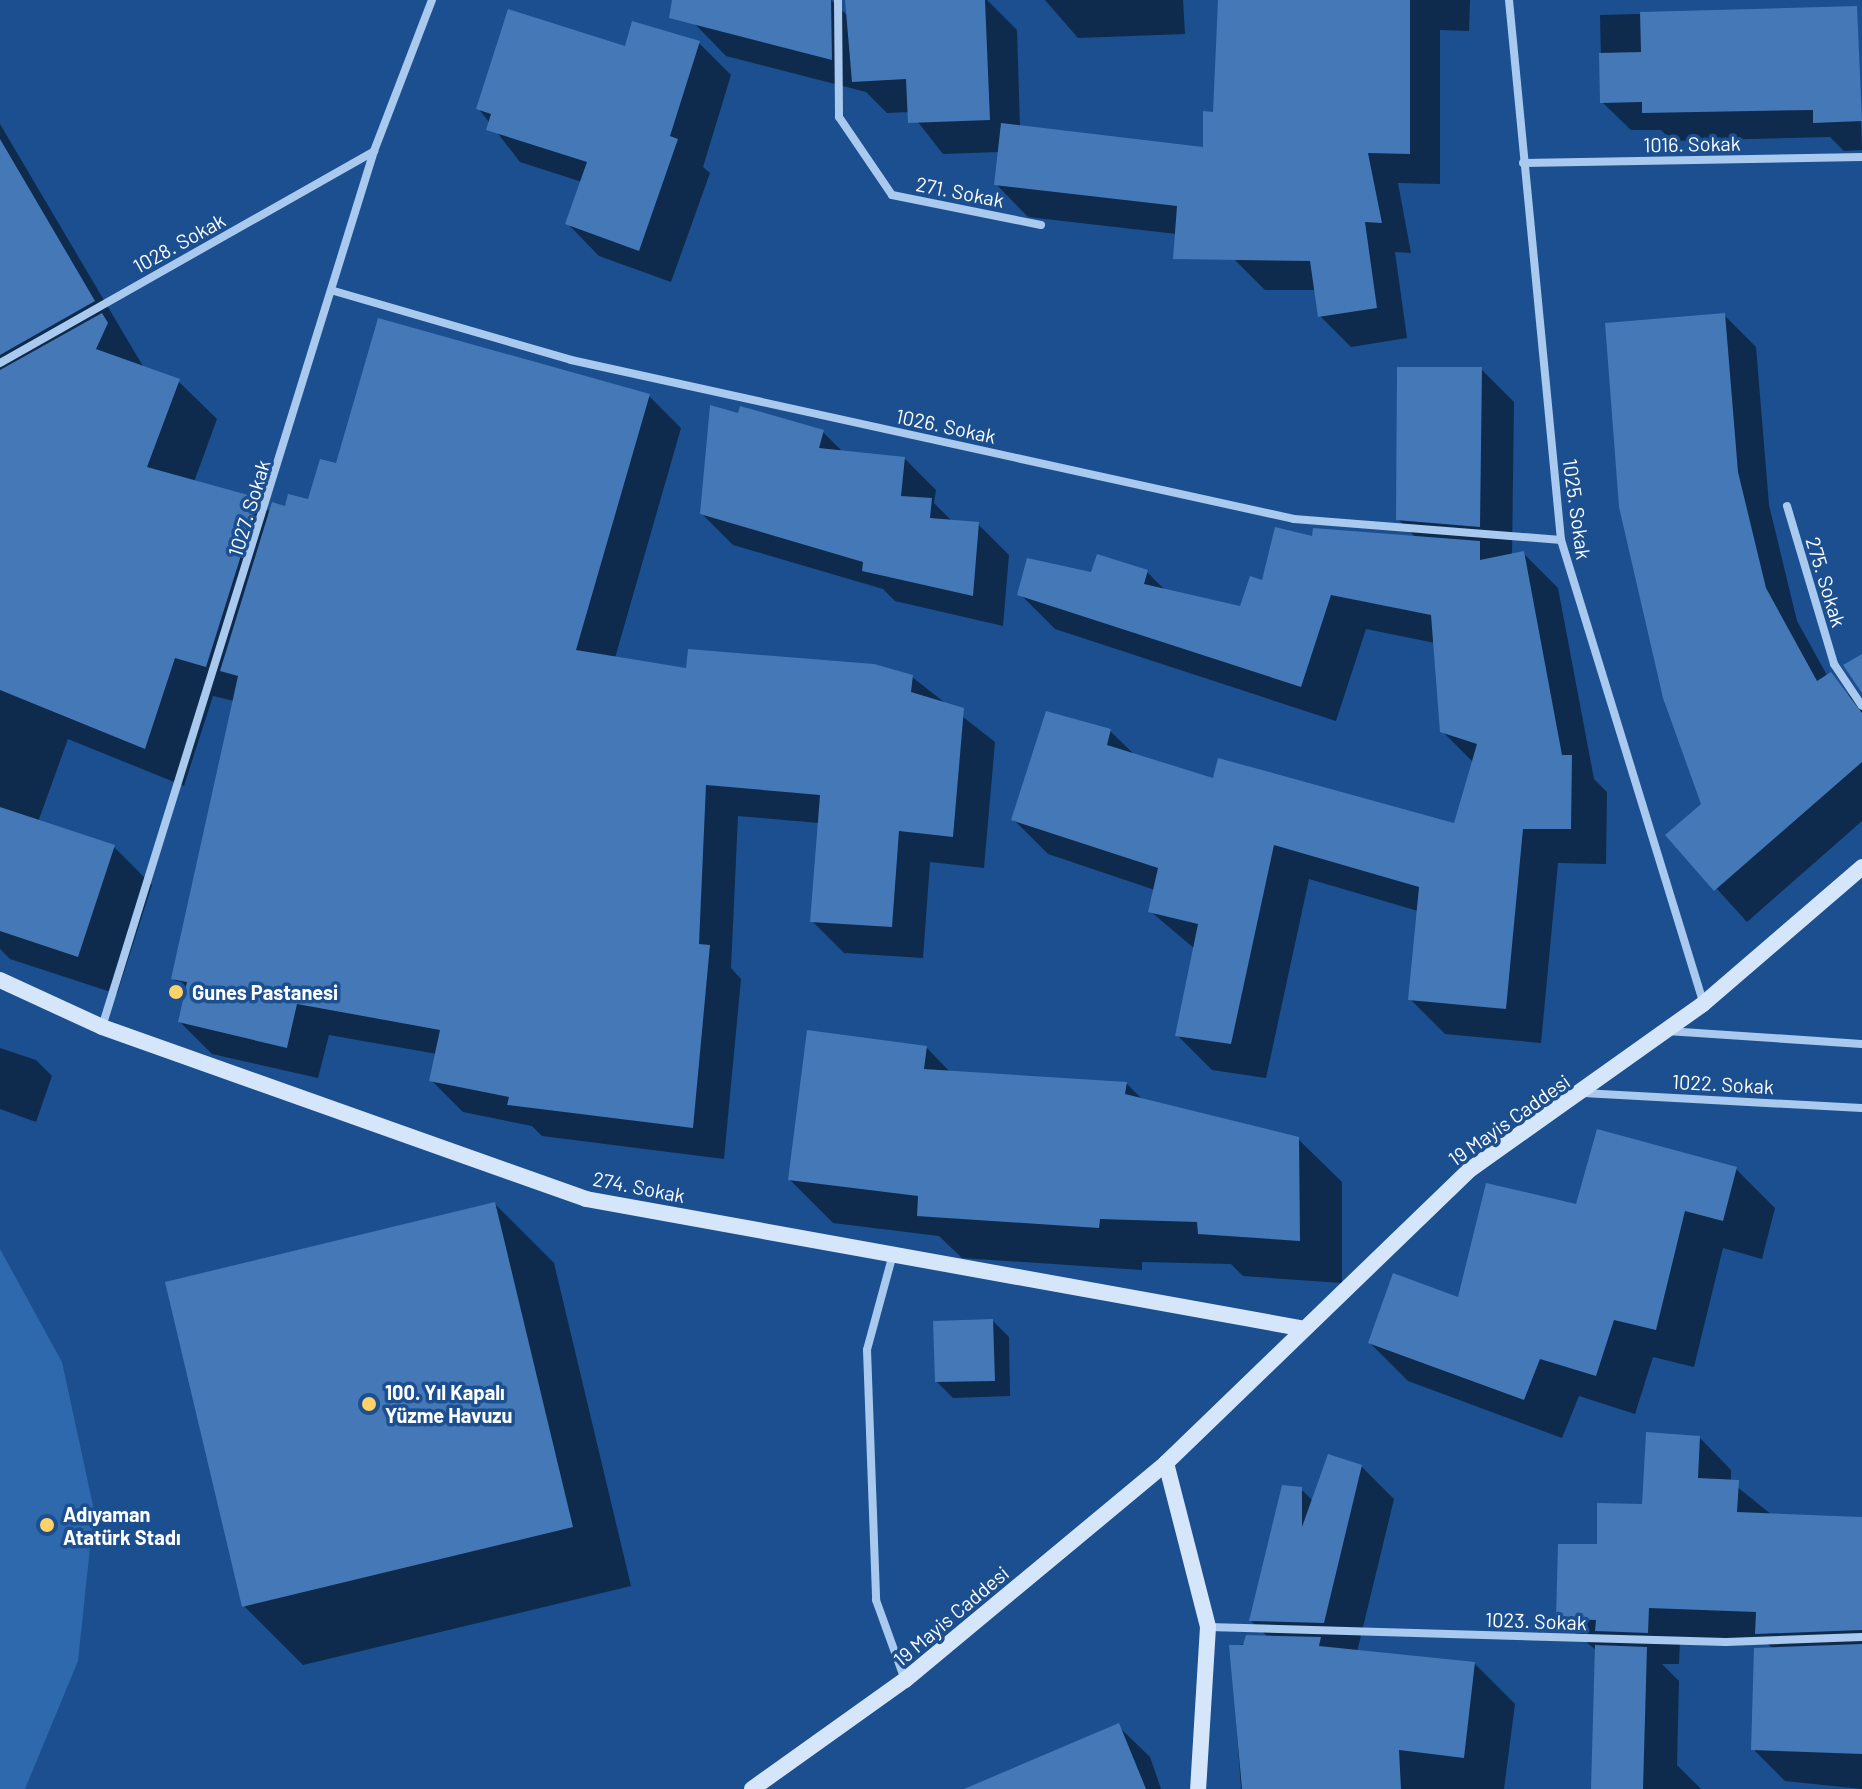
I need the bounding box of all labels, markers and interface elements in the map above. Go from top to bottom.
street label: 1016. Sokak [1643,131,1741,157]
street label: 271. Sokak [914,172,1006,212]
street label: 1028. Sokak [129,208,229,278]
street label: 1026. Sokak [894,404,998,448]
street label: 1027. Sokak [223,457,275,559]
street label: 1025. Sokak [1558,457,1596,561]
street label: 275. Sokak [1801,534,1851,630]
place label: Gunes Pastanesi [192,980,338,1004]
marker: Gunes Pastanesi [167,983,185,1001]
street label: 19 Mayis Caddesi [1444,1069,1574,1171]
street label: 1022. Sokak [1671,1069,1775,1099]
street label: 274. Sokak [591,1166,687,1208]
place label: 100. Yıl Kapalı Yüzme Havuzu [385,1380,512,1427]
marker: 100. Yıl Kapalı Yüzme Havuzu [360,1395,378,1413]
place label: Adıyaman Atatürk Stadı [63,1502,181,1549]
marker: Adıyaman Atatürk Stadı [38,1516,56,1534]
street label: 19 Mayis Caddesi [889,1561,1013,1671]
street label: 1023. Sokak [1485,1607,1587,1635]

